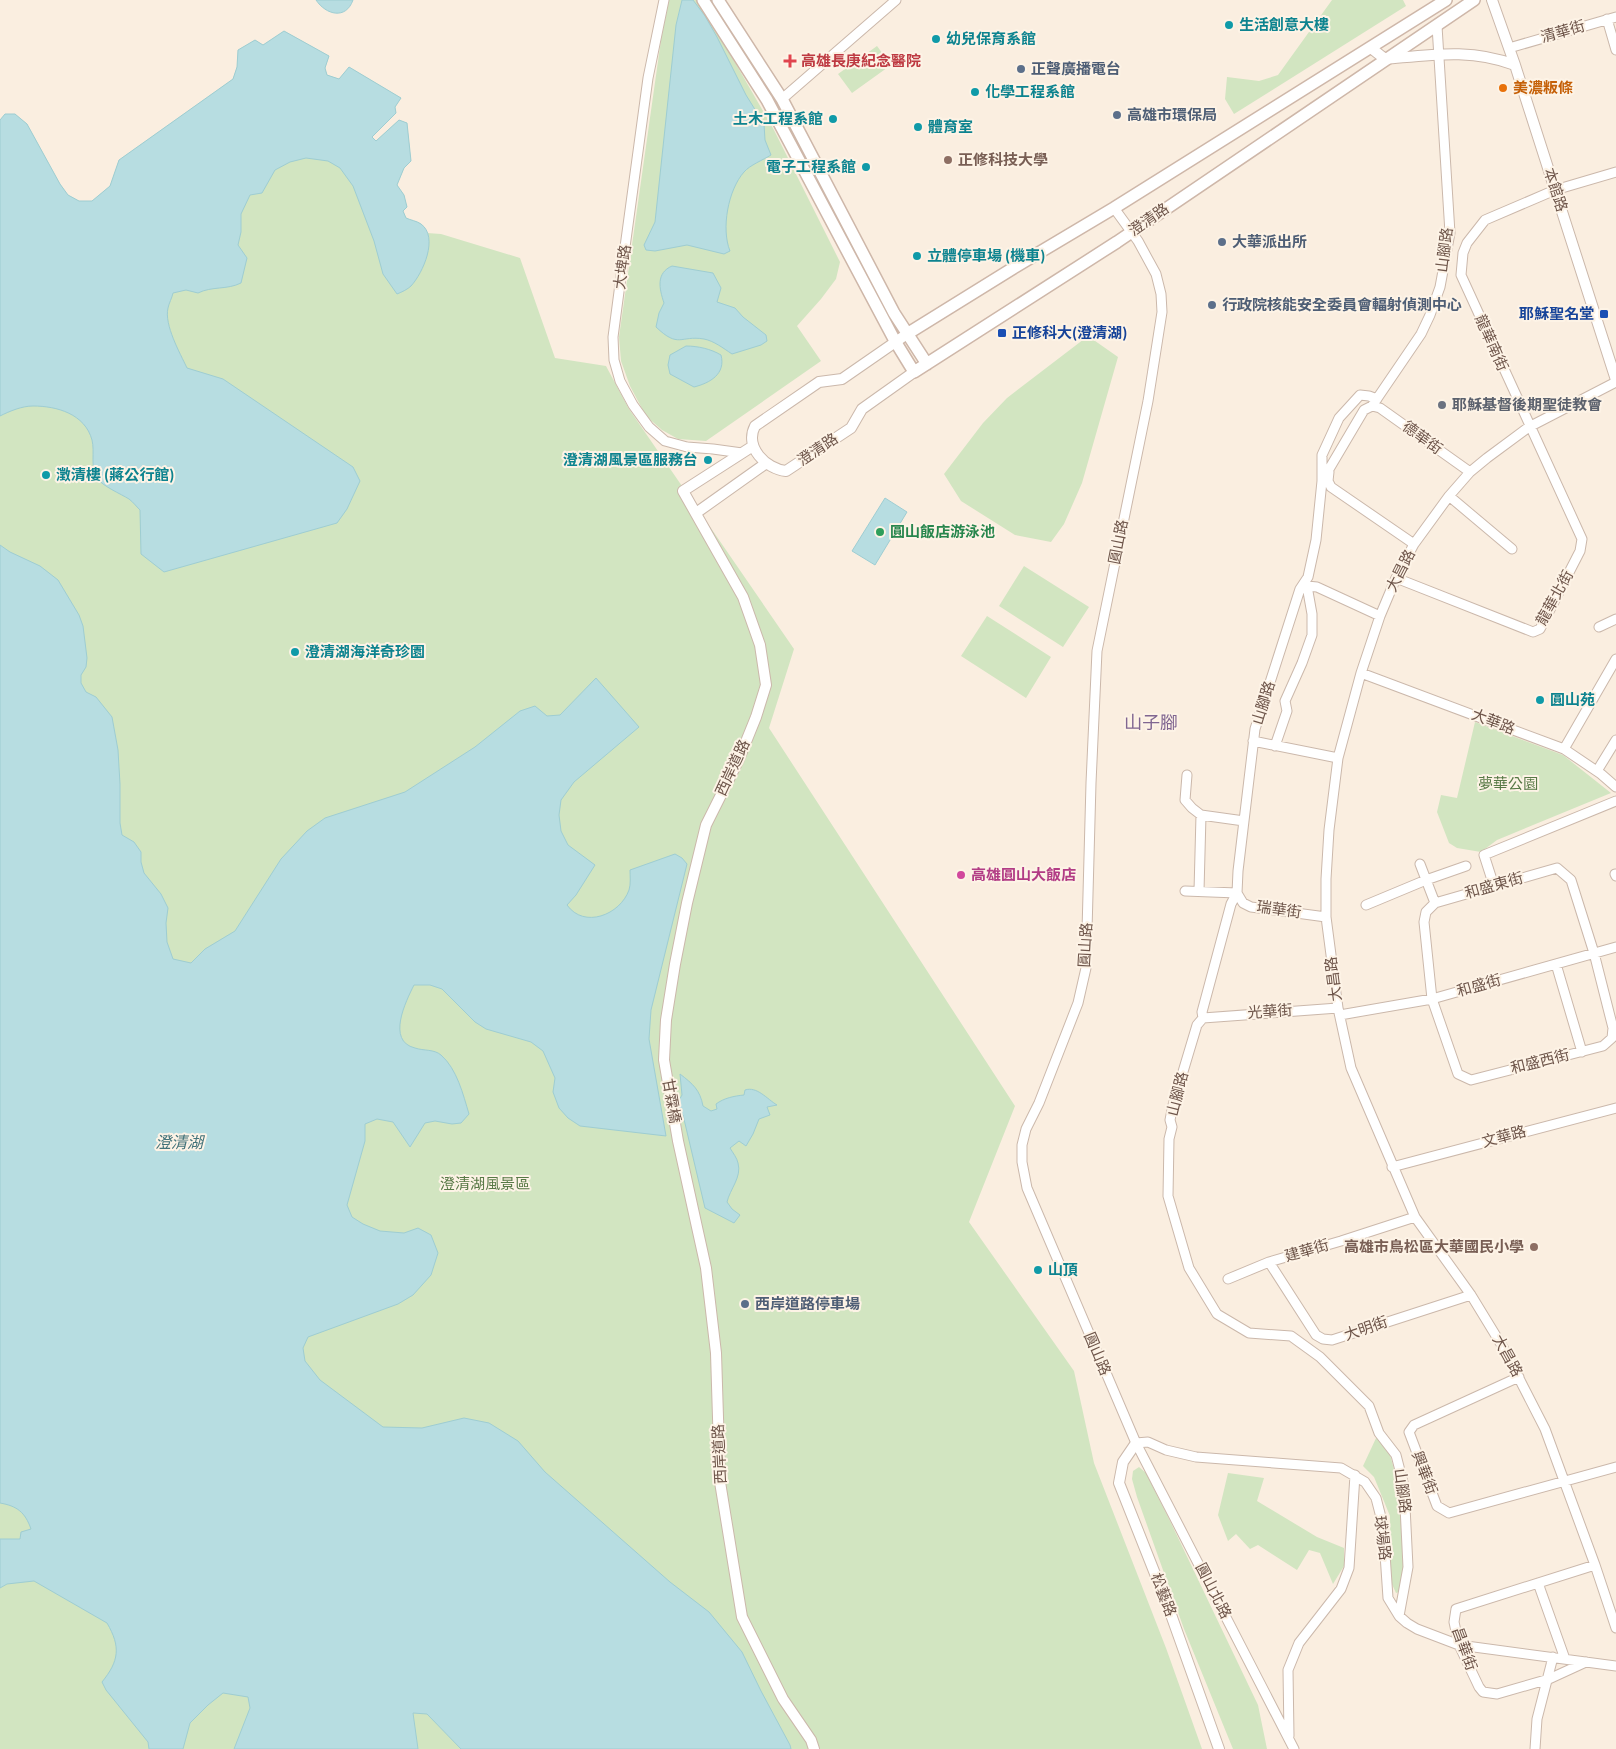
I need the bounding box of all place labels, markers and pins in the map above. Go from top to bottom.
place label: 生活創意大樓 [1239,15,1329,36]
marker: 生活創意大樓 [1223,19,1235,31]
place label: 幼兒保育系館 [946,29,1036,50]
marker: 幼兒保育系館 [930,33,942,45]
place label: 高雄長庚紀念醫院 [801,51,921,72]
marker: 高雄長庚紀念醫院 [783,54,797,68]
place label: 正聲廣播電台 [1031,59,1121,80]
marker: 正聲廣播電台 [1015,63,1027,75]
place label: 美濃粄條 [1513,78,1573,99]
place label: 化學工程系館 [985,82,1075,103]
marker: 美濃粄條 [1497,82,1509,94]
marker: 化學工程系館 [969,86,981,98]
place label: 高雄市環保局 [1127,105,1217,126]
place label: 土木工程系館 [733,109,823,130]
marker: 高雄市環保局 [1111,109,1123,121]
marker: 土木工程系館 [827,113,839,125]
place label: 體育室 [928,117,973,138]
marker: 體育室 [912,121,924,133]
place label: 正修科技大學 [958,150,1048,171]
marker: 正修科技大學 [942,154,954,166]
place label: 電子工程系館 [766,157,856,178]
marker: 電子工程系館 [860,161,872,173]
place label: 大華派出所 [1232,232,1307,253]
marker: 大華派出所 [1216,236,1228,248]
place label: 立體停車場 (機車) [927,246,1045,267]
marker: 立體停車場 (機車) [911,250,923,262]
place label: 行政院核能安全委員會輻射偵測中心 [1222,295,1462,316]
marker: 行政院核能安全委員會輻射偵測中心 [1206,299,1218,311]
place label: 耶穌聖名堂 [1519,304,1594,325]
marker: 耶穌聖名堂 [1598,308,1610,320]
place label: 正修科大(澄清湖) [1012,323,1127,344]
marker: 正修科大(澄清湖) [996,327,1008,339]
place label: 耶穌基督後期聖徒教會 [1452,395,1602,416]
marker: 耶穌基督後期聖徒教會 [1436,399,1448,411]
place label: 澄清湖風景區服務台 [563,450,698,471]
marker: 澄清湖風景區服務台 [702,454,714,466]
place label: 澂清樓 (蔣公行館) [56,465,174,486]
marker: 澂清樓 (蔣公行館) [40,469,52,481]
place label: 圓山飯店游泳池 [890,522,995,543]
marker: 圓山飯店游泳池 [874,526,886,538]
place label: 澄清湖海洋奇珍園 [305,642,425,663]
marker: 澄清湖海洋奇珍園 [289,646,301,658]
place label: 圓山苑 [1550,690,1595,711]
marker: 圓山苑 [1534,694,1546,706]
place label: 高雄圓山大飯店 [971,865,1076,886]
marker: 高雄圓山大飯店 [955,869,967,881]
place label: 高雄市鳥松區大華國民小學 [1344,1237,1524,1258]
marker: 高雄市鳥松區大華國民小學 [1528,1241,1540,1253]
place label: 山頂 [1048,1260,1078,1281]
marker: 山頂 [1032,1264,1044,1276]
place label: 西岸道路停車場 [755,1294,860,1315]
marker: 西岸道路停車場 [739,1298,751,1310]

